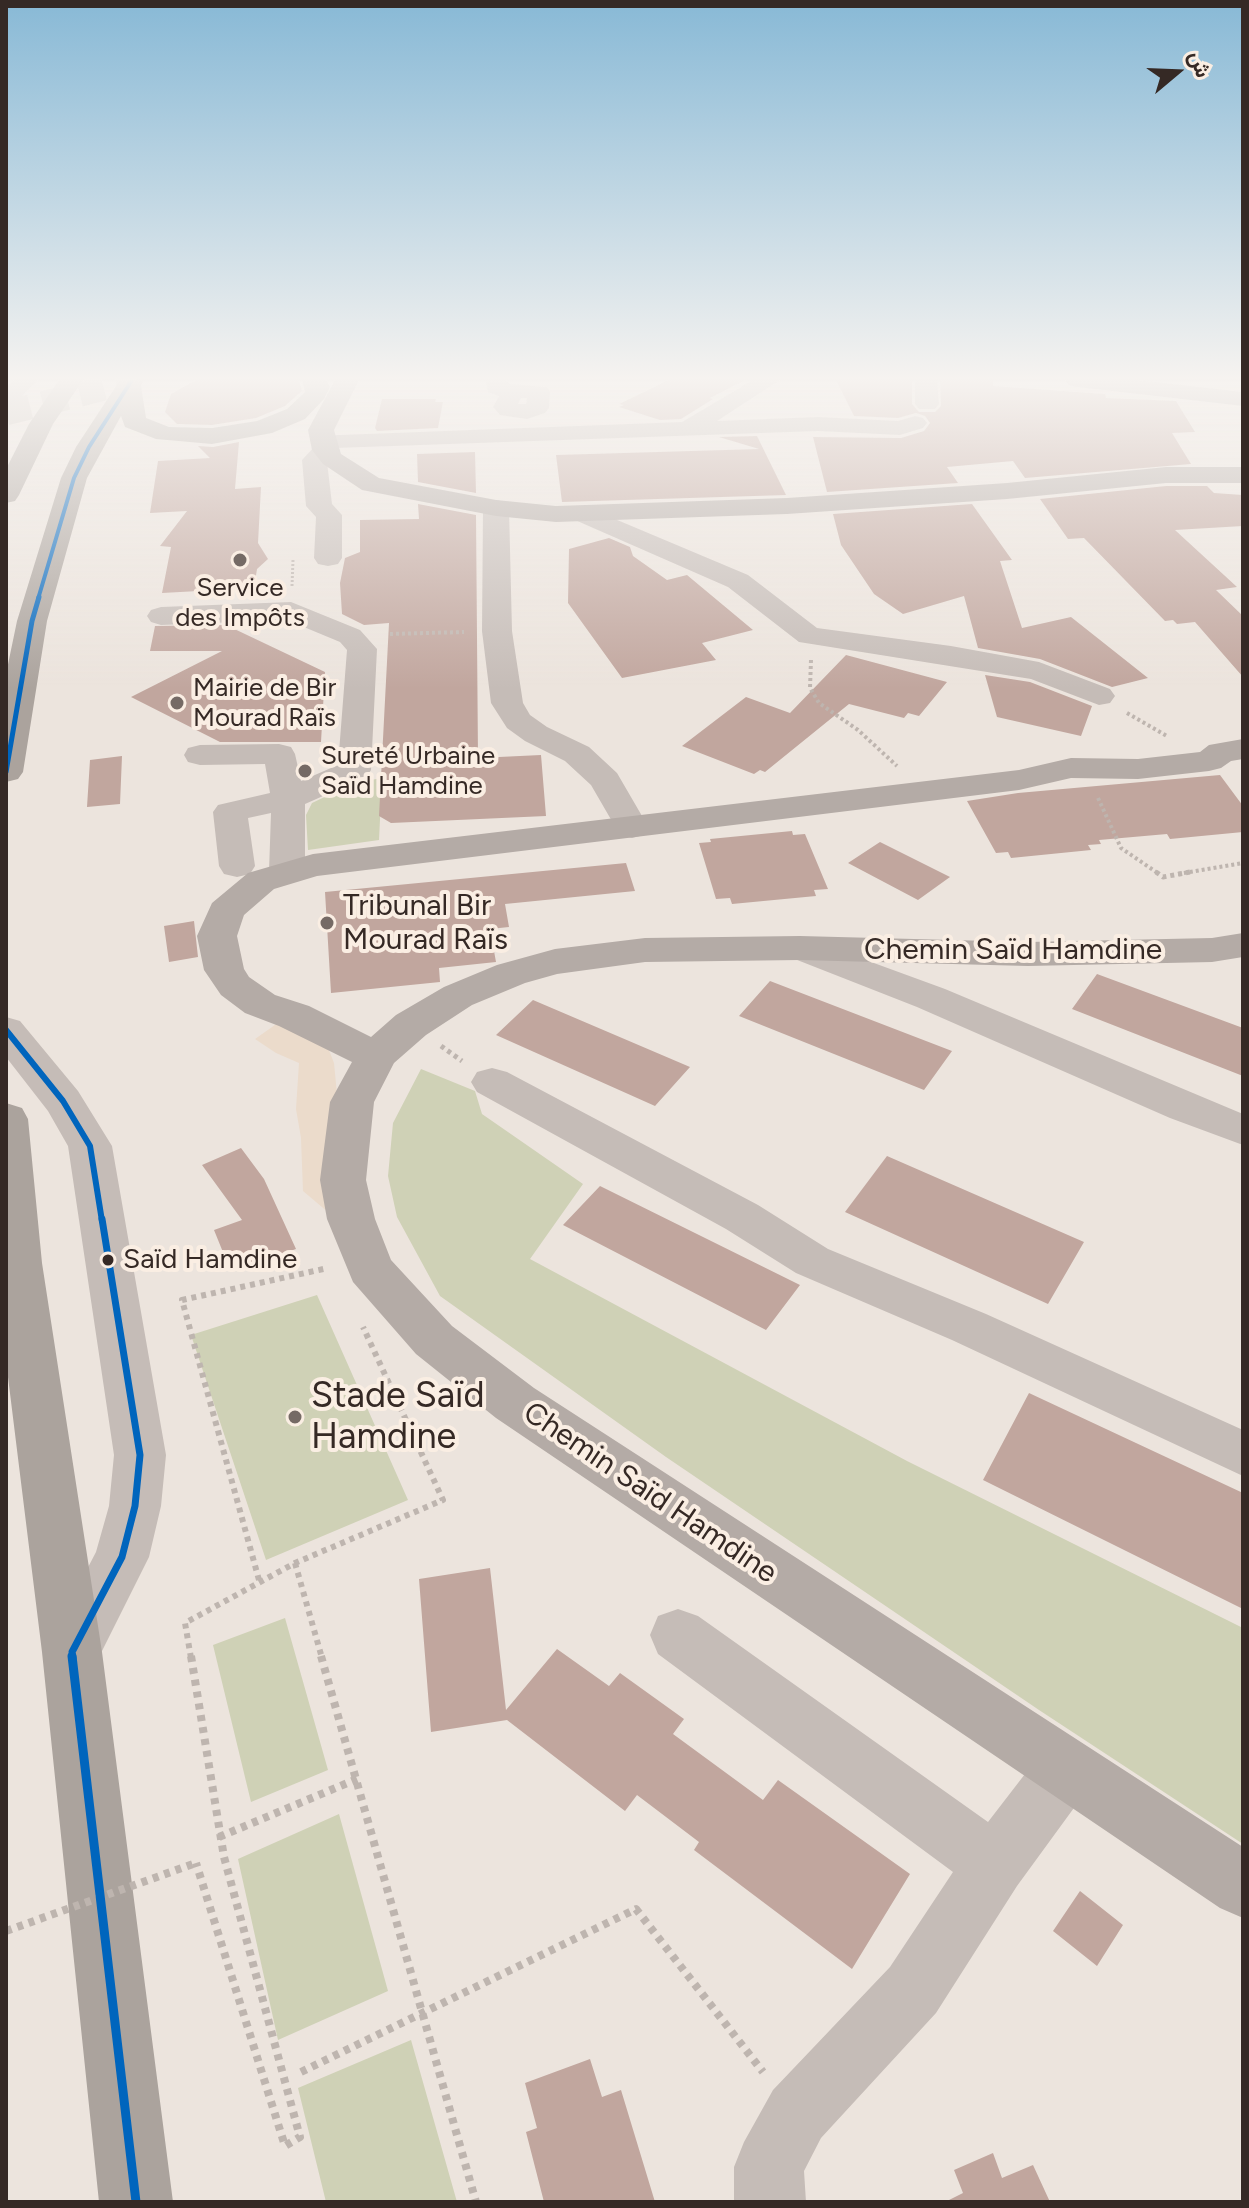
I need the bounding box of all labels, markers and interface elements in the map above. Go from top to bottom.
north arrow [1137,32,1217,112]
text: ش [1183,47,1217,81]
marker: Service des Impôts [231,551,249,569]
place label: Service des Impôts [175,572,305,634]
place label: Mairie de Bir Mourad Raïs [193,672,336,734]
marker: Mairie de Bir Mourad Raïs [168,694,186,712]
place label: Sureté Urbaine Saïd Hamdine [321,740,495,802]
marker: Sureté Urbaine Saïd Hamdine [296,762,314,780]
place label: Tribunal Bir Mourad Raïs [343,888,508,958]
marker: Tribunal Bir Mourad Raïs [318,914,336,932]
street label: Chemin Saïd Hamdine [864,932,1162,968]
place label: Saïd Hamdine [123,1243,297,1277]
marker: Saïd Hamdine [100,1252,116,1268]
place label: Stade Saïd Hamdine [311,1374,485,1459]
street label: Chemin Saïd Hamdine [516,1395,784,1591]
marker: Stade Saïd Hamdine [286,1408,304,1426]

